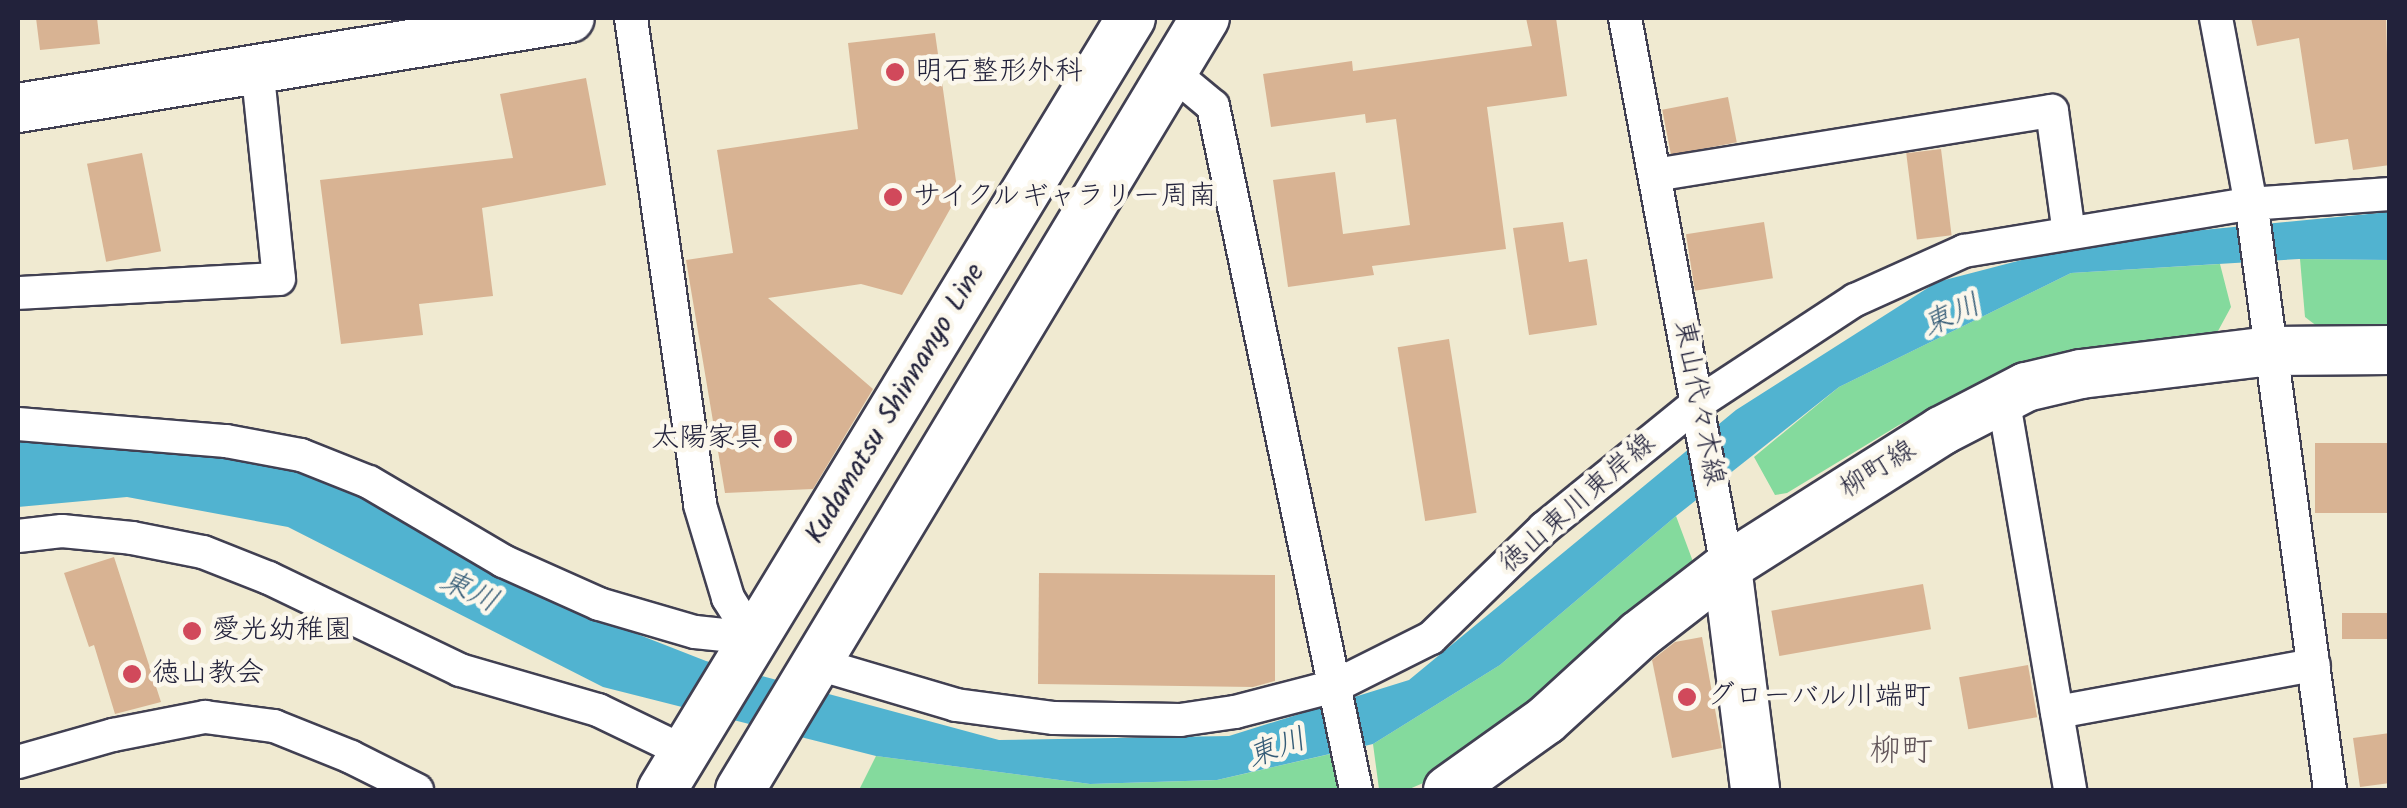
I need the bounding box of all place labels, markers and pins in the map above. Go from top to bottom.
place label: 明石整形外科 [915,55,1083,89]
marker: 明石整形外科 [884,61,906,83]
place label: サイクルギャラリー周南 [913,180,1221,214]
marker: サイクルギャラリー周南 [882,186,904,208]
place label: 太陽家具 [651,422,763,456]
marker: 太陽家具 [772,428,794,450]
place label: 愛光幼稚園 [212,614,352,648]
marker: 愛光幼稚園 [181,620,203,642]
place label: 徳山教会 [152,657,264,691]
marker: 徳山教会 [121,663,143,685]
place label: グローバル川端町 [1707,680,1931,714]
marker: グローバル川端町 [1676,686,1698,708]

